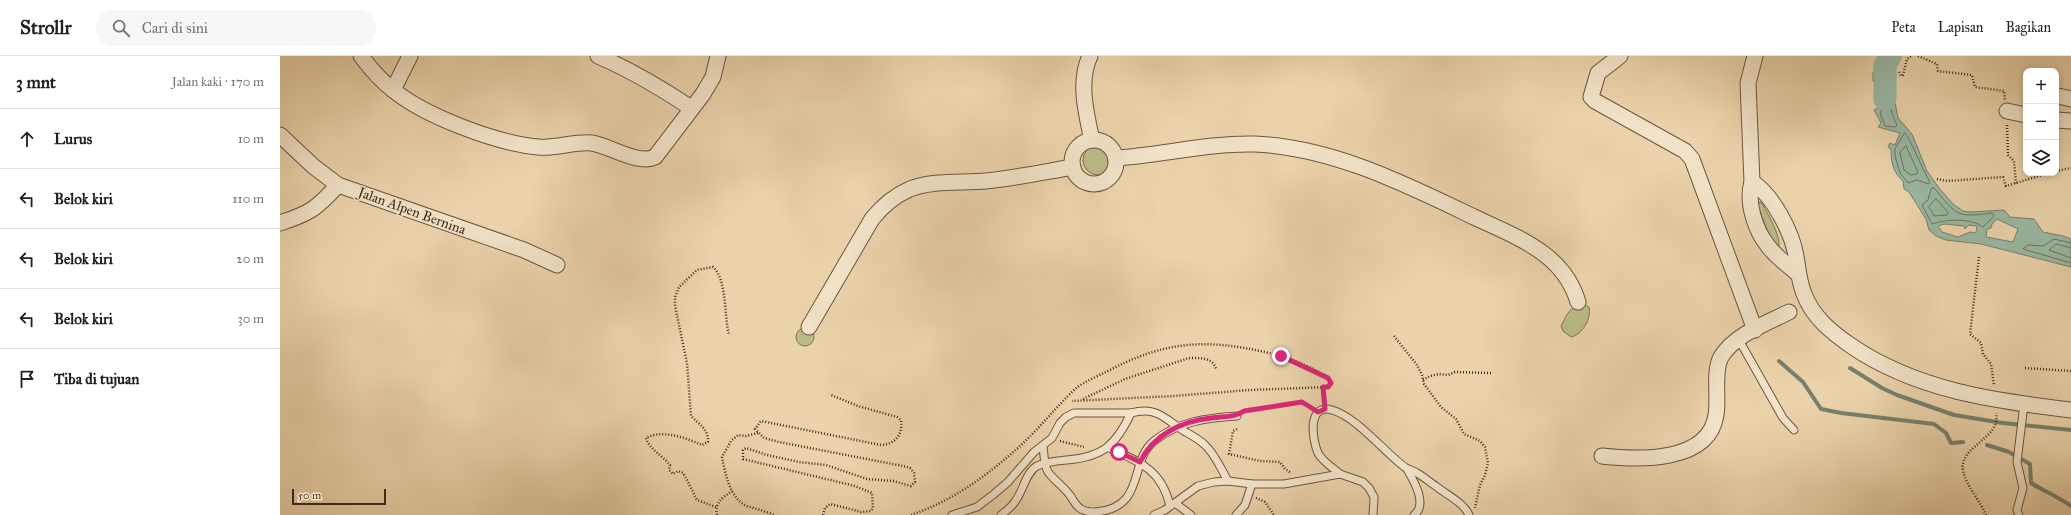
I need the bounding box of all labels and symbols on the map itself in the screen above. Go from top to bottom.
street label: Jalan Alpen Bernina [354,183,468,239]
route end [1272,347,1290,365]
route start [1110,443,1128,461]
scale bar [292,487,386,506]

